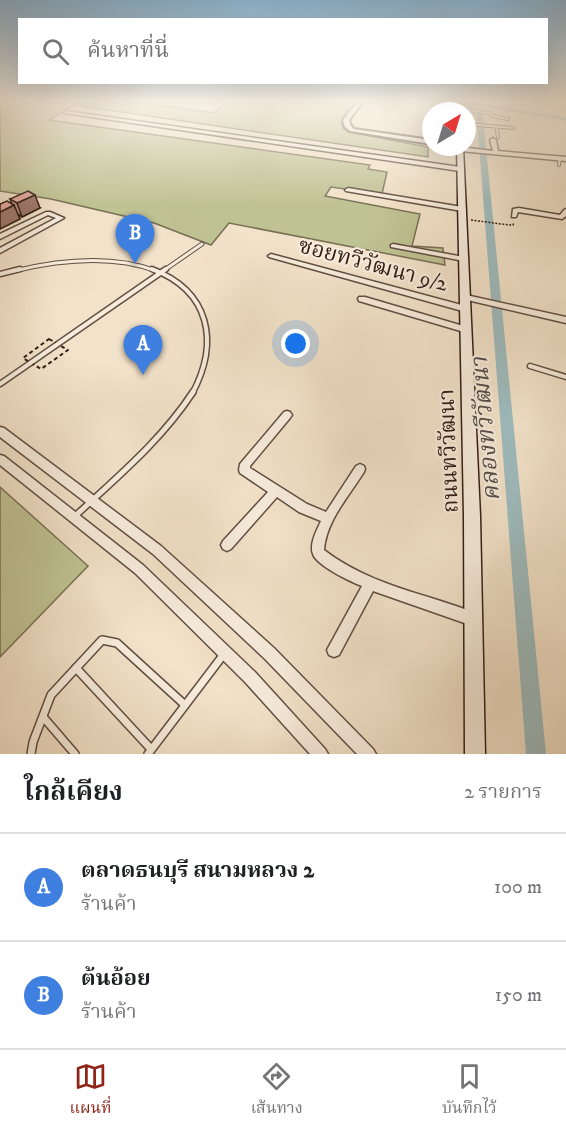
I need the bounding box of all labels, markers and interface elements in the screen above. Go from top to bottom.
search box [18,18,548,84]
icon: search [39,35,72,68]
text: ค้นหาที่นี่ [87,37,169,64]
north arrow [422,102,476,156]
pin: B [116,214,154,264]
street label: ซอยทวีวัฒนา 9/2 [295,232,451,298]
pin: A [124,326,162,375]
your location [281,329,310,358]
water label: คลองทวีวัฒนา [465,354,507,502]
street label: ถนนทวีวัฒนา [433,389,465,513]
text: ใกล้เคียง [24,776,123,809]
text: 2 รายการ [464,780,542,805]
text: ตลาดธนบุรี สนามหลวง 2 [81,857,314,884]
text: A [37,875,50,900]
text: 100 m [494,875,542,900]
text: ร้านค้า [81,892,136,917]
text: ต้นอ้อย [81,965,151,992]
text: B [37,983,50,1008]
text: 150 m [495,983,542,1008]
text: ร้านค้า [81,1000,136,1025]
tab: แผนที่ [70,1060,111,1122]
tab: เส้นทาง [251,1060,303,1122]
tab: บันทึกไว้ [442,1060,496,1122]

